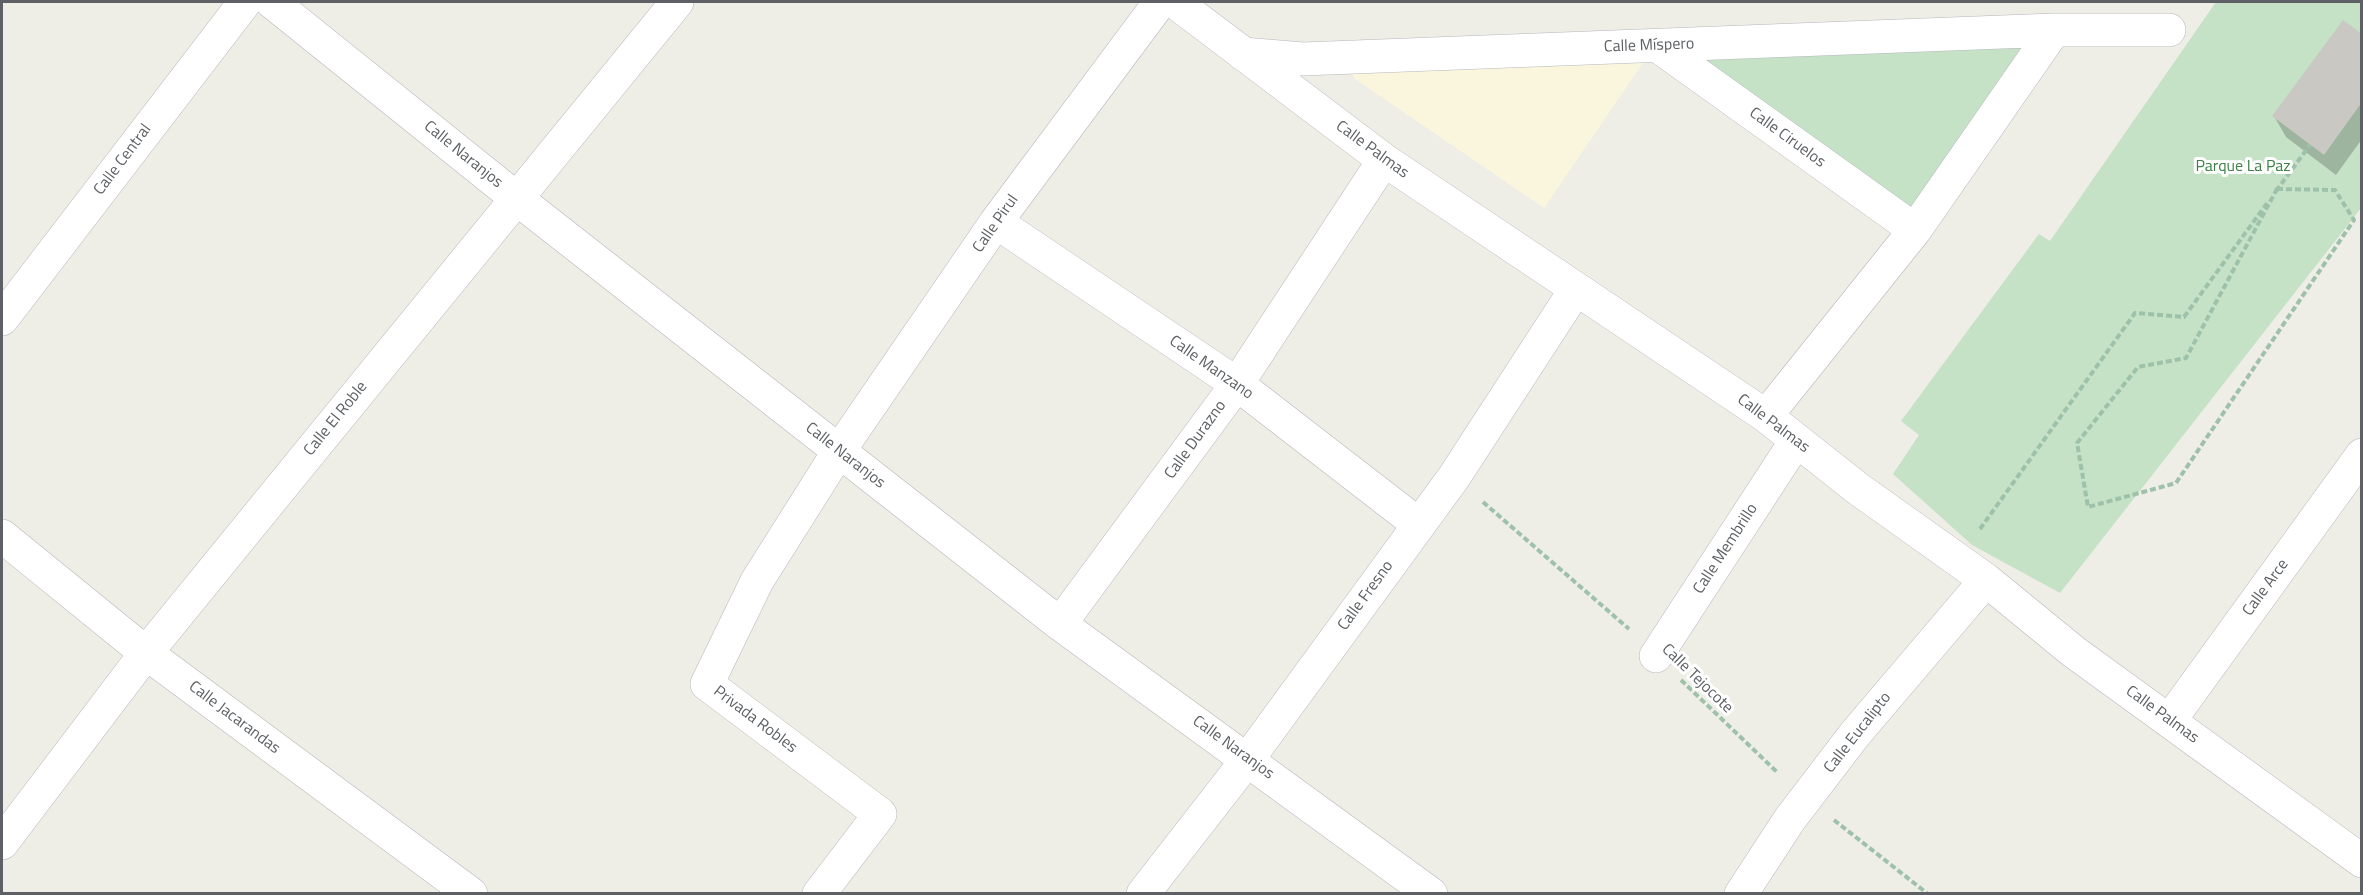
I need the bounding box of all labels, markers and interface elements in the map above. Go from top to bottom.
street label: Calle Míspero [1603,35,1695,57]
street label: Calle Ciruelos [1745,104,1829,172]
street label: Calle Naranjos [420,117,506,193]
street label: Calle Palmas [1332,117,1412,183]
street label: Calle Central [90,121,156,199]
park label: Parque La Paz [2195,157,2291,177]
street label: Calle Pirul [969,191,1023,257]
street label: Calle Manzano [1165,332,1257,404]
street label: Calle El Roble [300,378,372,460]
street label: Calle Palmas [1733,391,1813,457]
street label: Calle Durazno [1161,397,1231,483]
street label: Calle Naranjos [801,419,889,493]
street label: Calle Membrillo [1690,500,1762,598]
street label: Calle Arce [2239,556,2293,620]
street label: Calle Fresno [1334,557,1398,635]
street label: Calle Tejocote [1657,640,1737,718]
street label: Calle Jacarandas [185,677,283,759]
street label: Privada Robles [709,682,801,758]
street label: Calle Palmas [2122,682,2202,748]
street label: Calle Eucalipto [1820,689,1896,777]
street label: Calle Naranjos [1188,712,1278,784]

